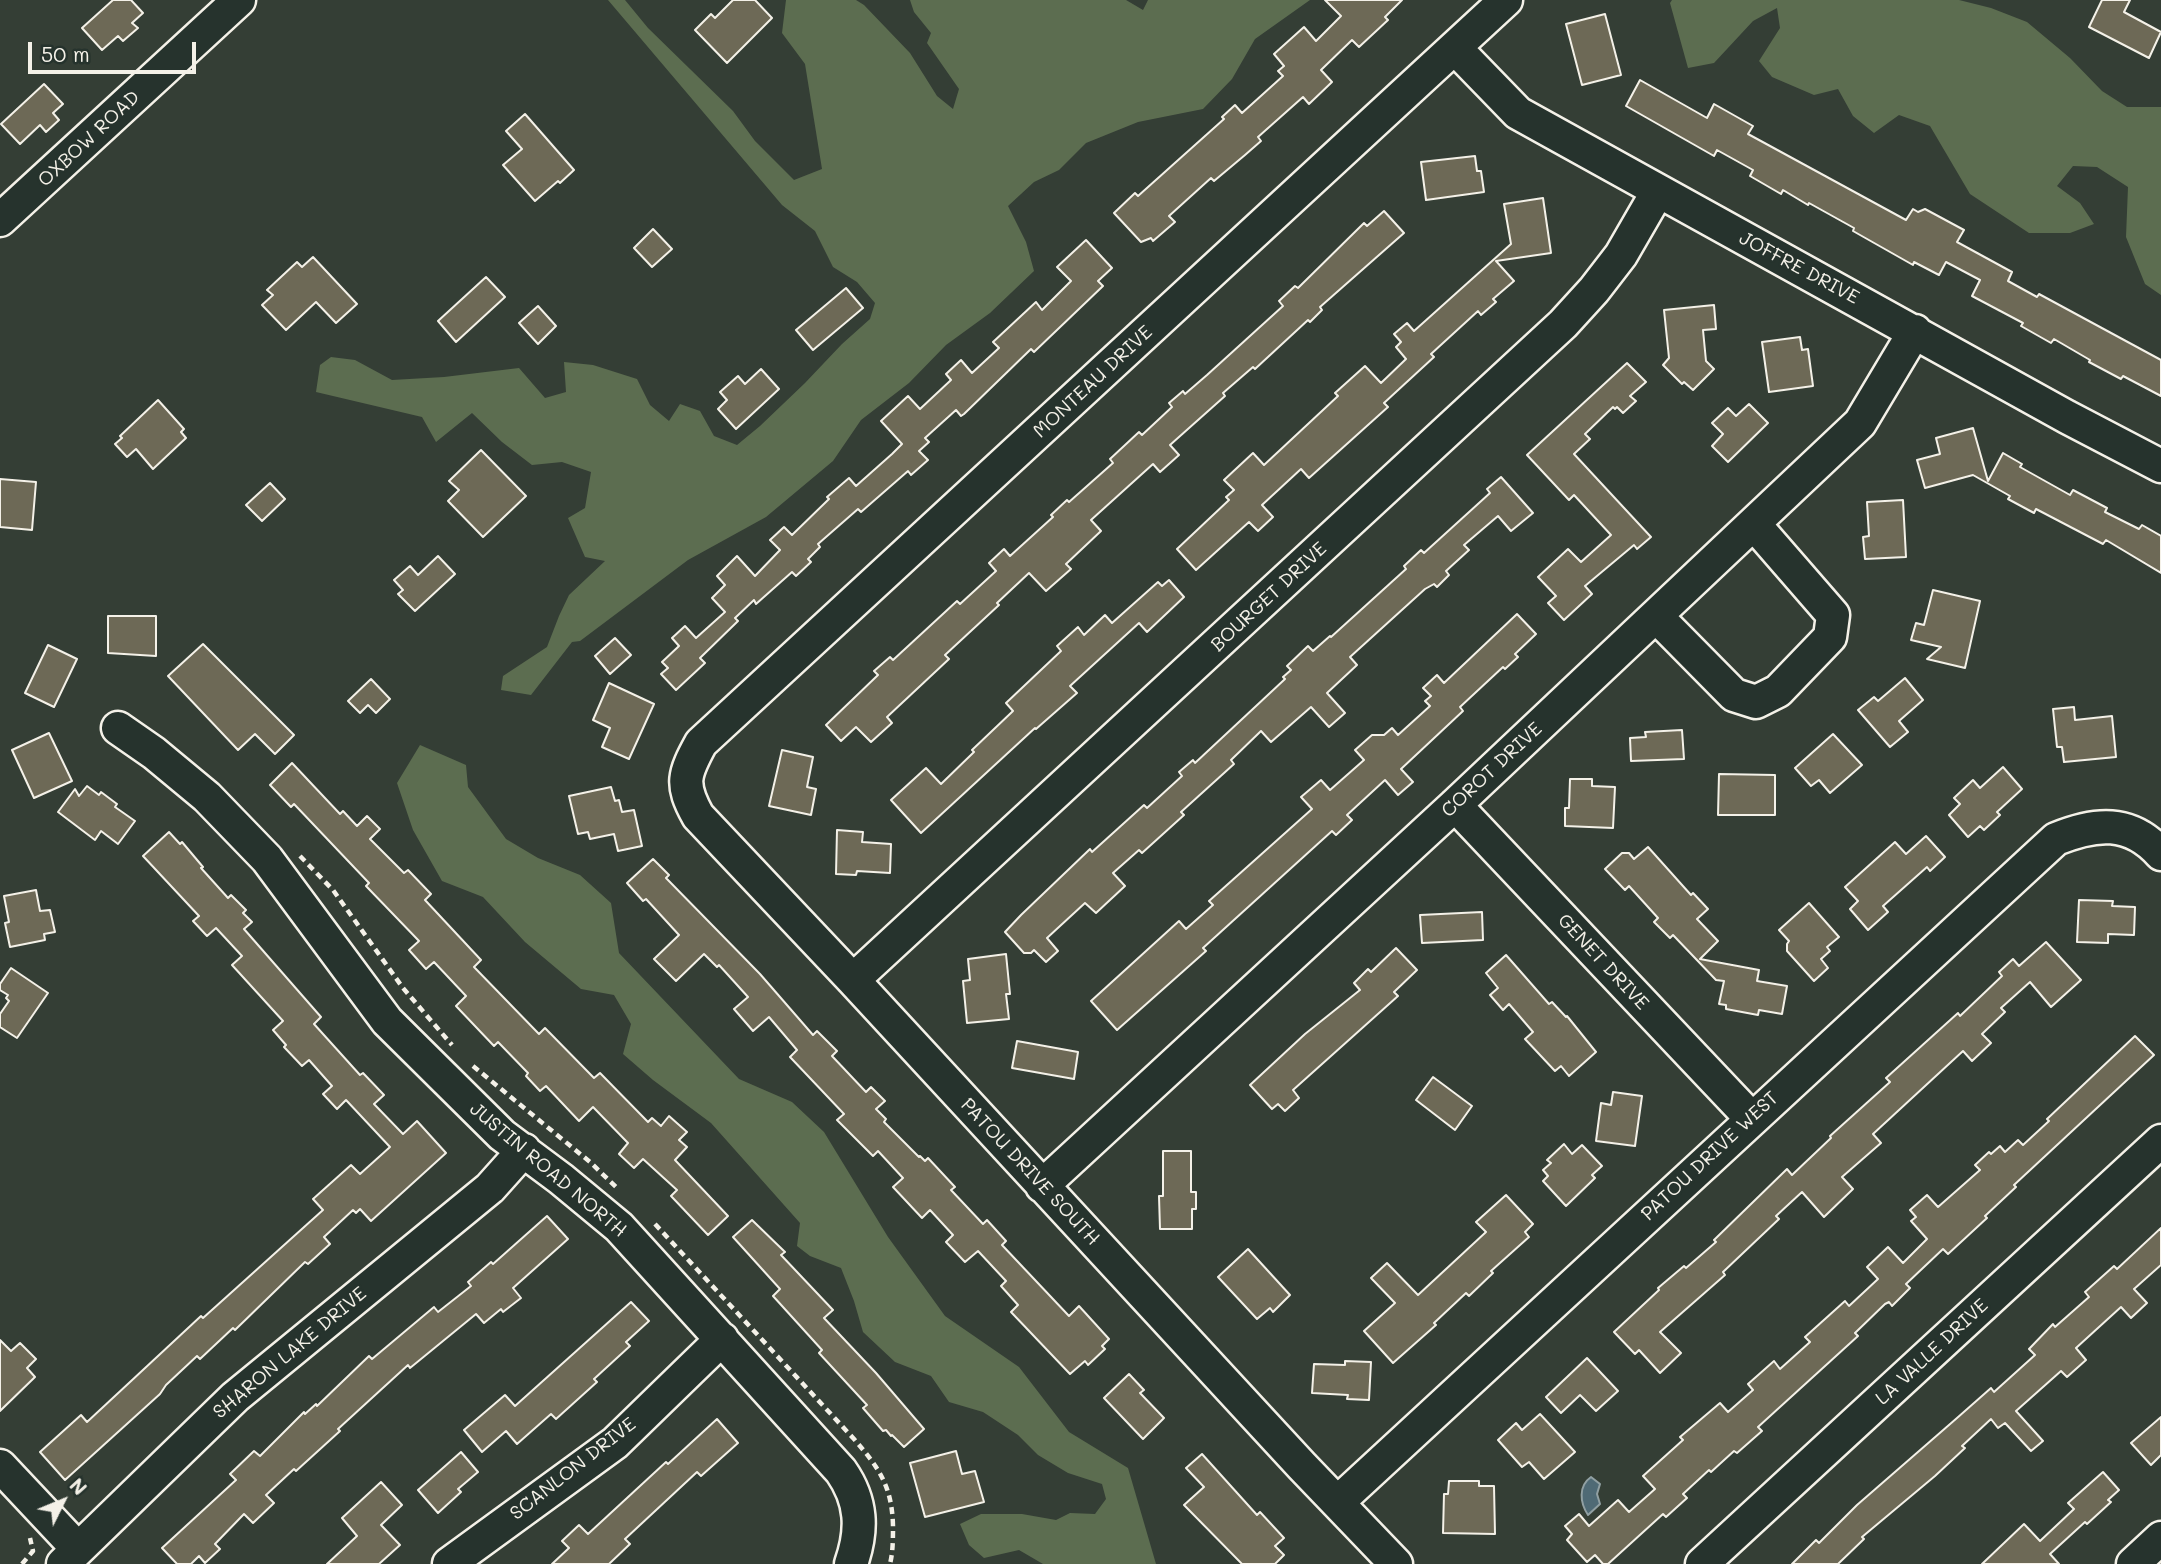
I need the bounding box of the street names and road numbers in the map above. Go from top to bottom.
street label: OXBOW ROAD [33,86,145,192]
street label: JOFFRE DRIVE [1735,227,1863,309]
street label: MONTEAU DRIVE [1029,321,1157,443]
street label: BOURGET DRIVE [1206,538,1332,656]
street label: COROT DRIVE [1437,718,1547,822]
street label: GENET DRIVE [1553,909,1653,1015]
street label: PATOU DRIVE WEST [1637,1087,1783,1225]
street label: PATOU DRIVE SOUTH [956,1094,1104,1250]
street label: JUSTIN ROAD NORTH [465,1098,631,1242]
street label: SHARON LAKE DRIVE [209,1282,371,1424]
street label: LA VALLE DRIVE [1871,1294,1993,1410]
street label: SCANLON DRIVE [506,1413,640,1525]

